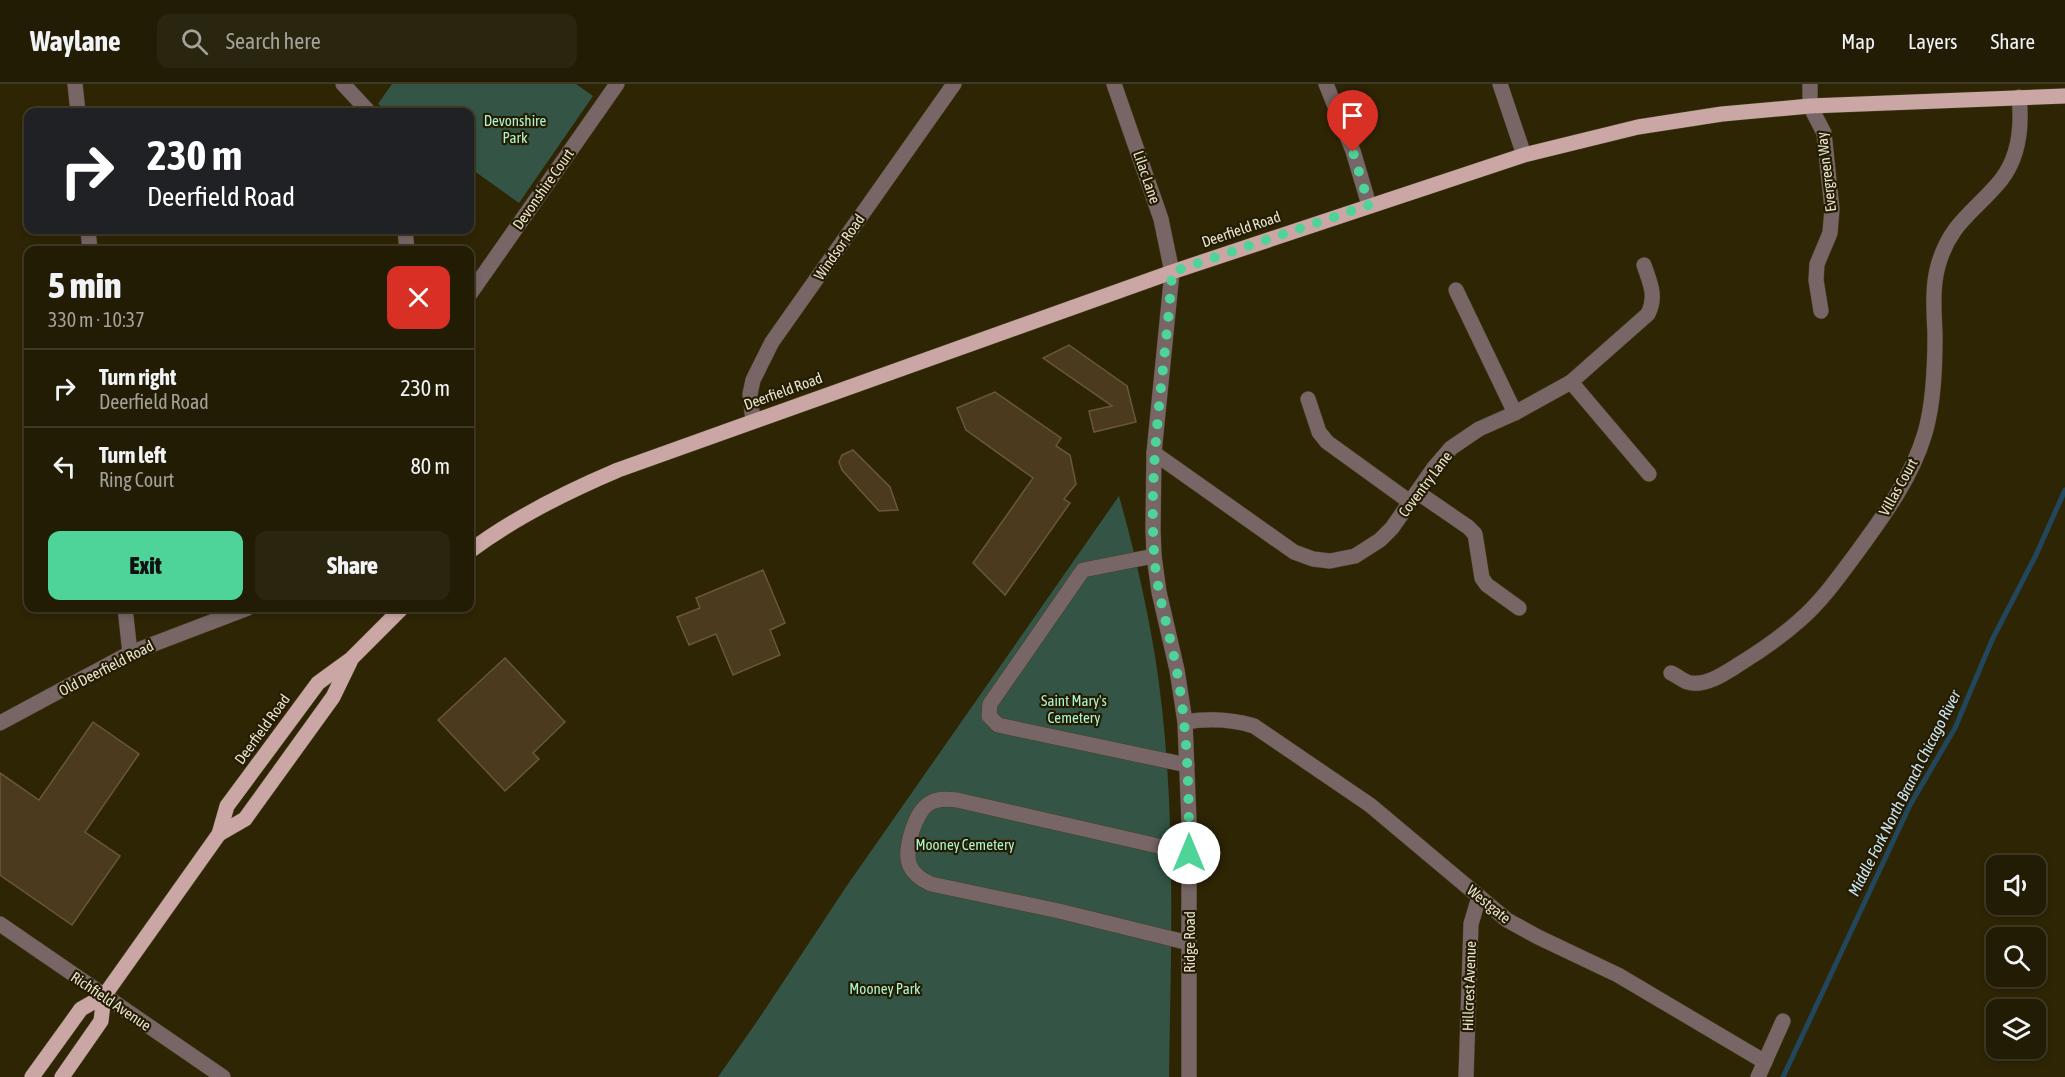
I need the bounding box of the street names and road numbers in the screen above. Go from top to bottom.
street label: Evergreen Way [1813,131,1839,213]
street label: Devonshire Court [509,145,577,233]
street label: Lilac Lane [1130,148,1164,206]
street label: Deerfield Road [1199,208,1283,250]
street label: Windsor Road [810,211,868,283]
street label: Deerfield Road [741,369,825,413]
street label: Coventry Lane [1395,448,1455,520]
street label: Villas Court [1875,455,1921,519]
street label: Old Deerfield Road [56,637,156,699]
street label: Deerfield Road [231,691,293,767]
street label: Westgate [1464,881,1514,927]
street label: Ridge Road [1181,911,1198,973]
street label: Hillcrest Avenue [1459,941,1479,1031]
street label: Richfield Avenue [68,968,154,1034]

